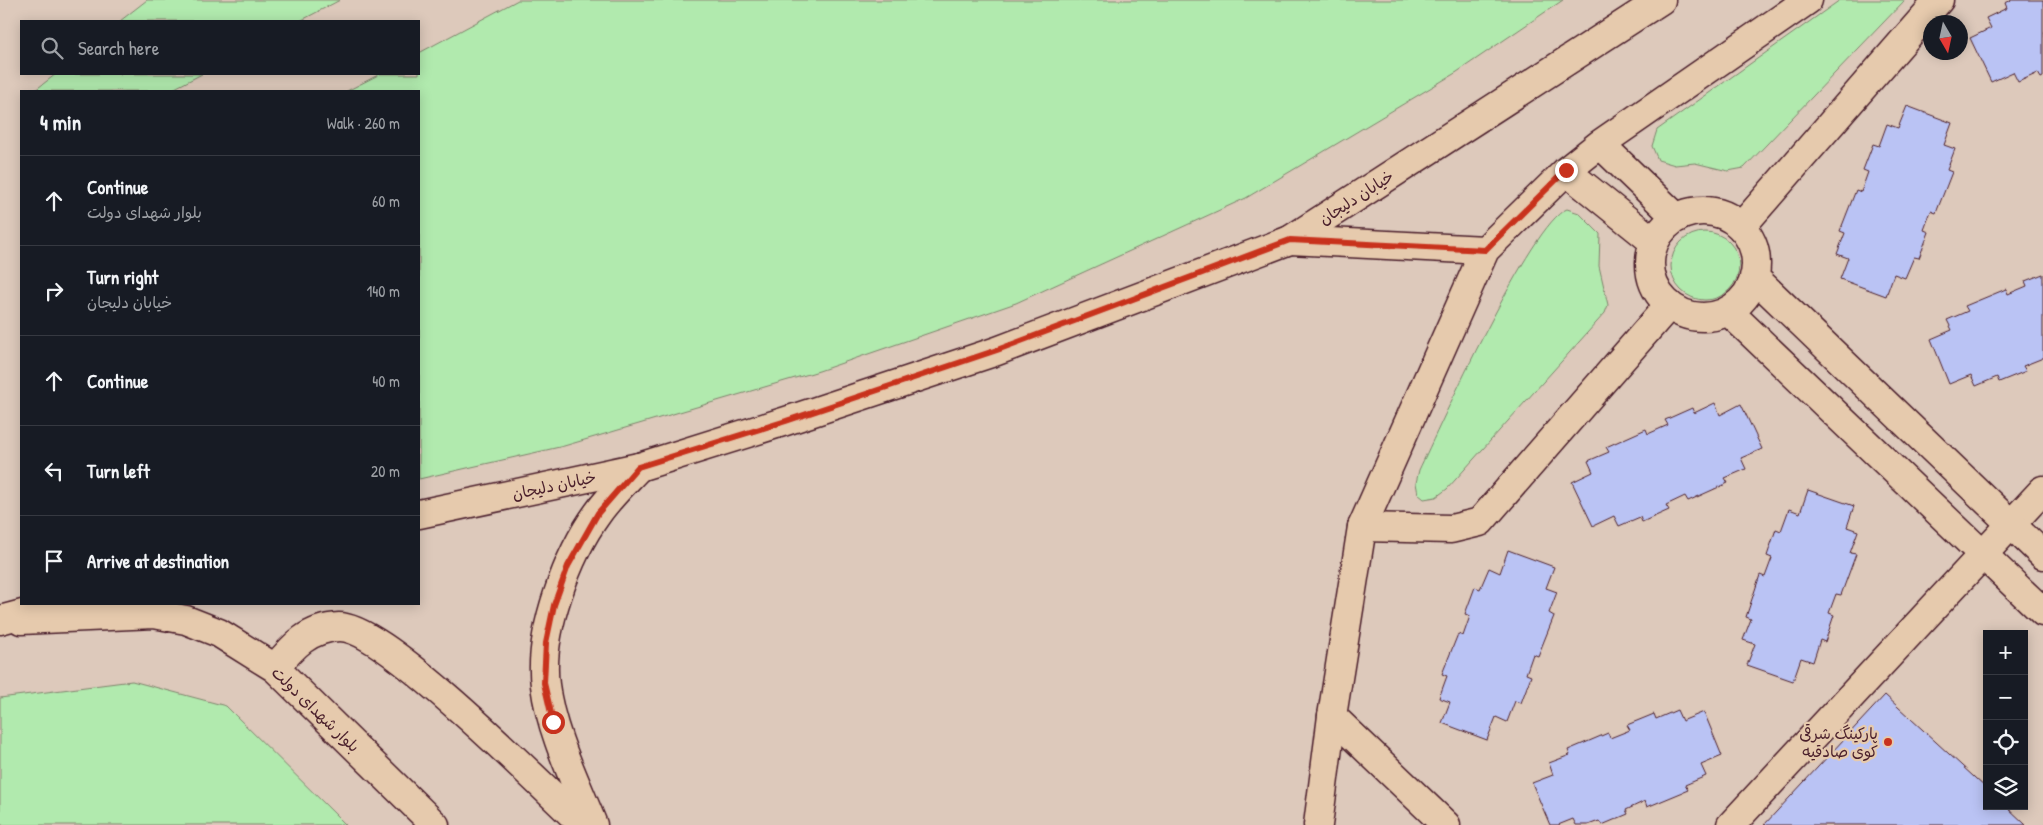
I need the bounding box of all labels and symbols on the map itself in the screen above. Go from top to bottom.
north arrow [1923,15,1968,60]
route end [1555,159,1578,182]
street label: خیابان دلیجان [1314,165,1398,229]
street label: خیابان دلیجان [510,465,598,505]
street label: بلوار شهدای دولت [267,661,365,757]
route start [542,711,565,734]
place label: پارکینگ شرقی کوی صادقیه [1799,722,1878,762]
marker: پارکینگ شرقی کوی صادقیه [1882,736,1894,748]

